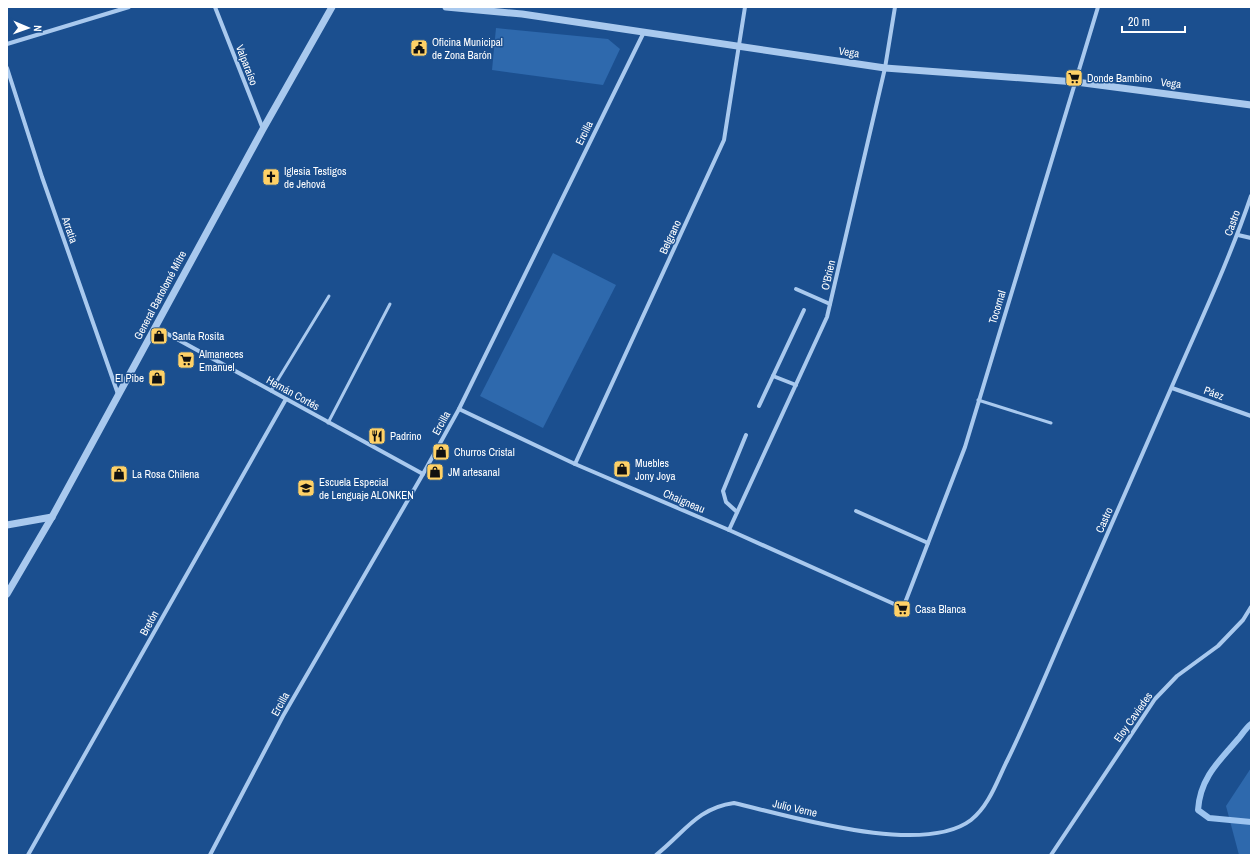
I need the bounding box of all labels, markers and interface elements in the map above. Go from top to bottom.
north arrow [8,8,48,48]
scale bar [1122,8,1185,34]
text: 20 m [1128,14,1150,30]
text: N [31,25,45,32]
place label: Oficina Municipal de Zona Barón [432,35,503,62]
public building icon: Oficina Municipal de Zona Barón [409,38,429,58]
street label: Valparaíso [233,43,261,87]
street label: Vega [838,44,860,60]
supermarket icon: Donde Bambino [1064,68,1084,88]
place label: Donde Bambino [1087,71,1152,85]
street label: Vega [1160,75,1182,91]
street label: Ercilla [572,119,596,147]
place label: Iglesia Testigos de Jehová [284,164,347,191]
church icon: Iglesia Testigos de Jehová [261,167,281,187]
street label: Castro [1221,208,1243,238]
street label: Arratia [59,214,81,245]
street label: Belgrano [656,218,684,256]
street label: General Bartolomé Mitre [131,248,189,342]
street label: O'Brien [818,259,838,291]
street label: Tocornal [985,289,1009,325]
shop icon: Santa Rosita [149,326,169,346]
place label: Santa Rosita [172,329,224,343]
place label: Almaneces Emanuel [198,347,244,374]
supermarket icon: Almaneces Emanuel [176,350,196,370]
shop icon: El Pibe [147,368,167,388]
place label: El Pibe [115,371,144,385]
street label: Hernán Cortés [264,373,322,414]
street label: Páez [1202,383,1227,403]
street label: Ercilla [429,409,453,437]
restaurant icon: Padrino [367,426,387,446]
place label: Padrino [390,429,422,443]
shop icon: Churros Cristal [431,442,451,462]
place label: Churros Cristal [454,445,515,459]
place label: Muebles Jony Joya [635,456,676,483]
shop icon: Muebles Jony Joya [612,459,632,479]
shop icon: JM artesanal [425,462,445,482]
shop icon: La Rosa Chilena [109,464,129,484]
place label: JM artesanal [448,465,500,479]
place label: La Rosa Chilena [132,467,199,481]
place label: Escuela Especial de Lenguaje ALONKEN [319,475,414,502]
school or university icon: Escuela Especial de Lenguaje ALONKEN [296,478,316,498]
street label: Chaigneau [661,486,707,516]
street label: Castro [1092,505,1116,535]
supermarket icon: Casa Blanca [892,599,912,619]
place label: Casa Blanca [915,602,966,616]
street label: Bretón [136,608,162,638]
street label: Eloy Caviedes [1111,689,1156,745]
street label: Ercilla [268,690,292,718]
street label: Julio Verne [771,796,819,820]

